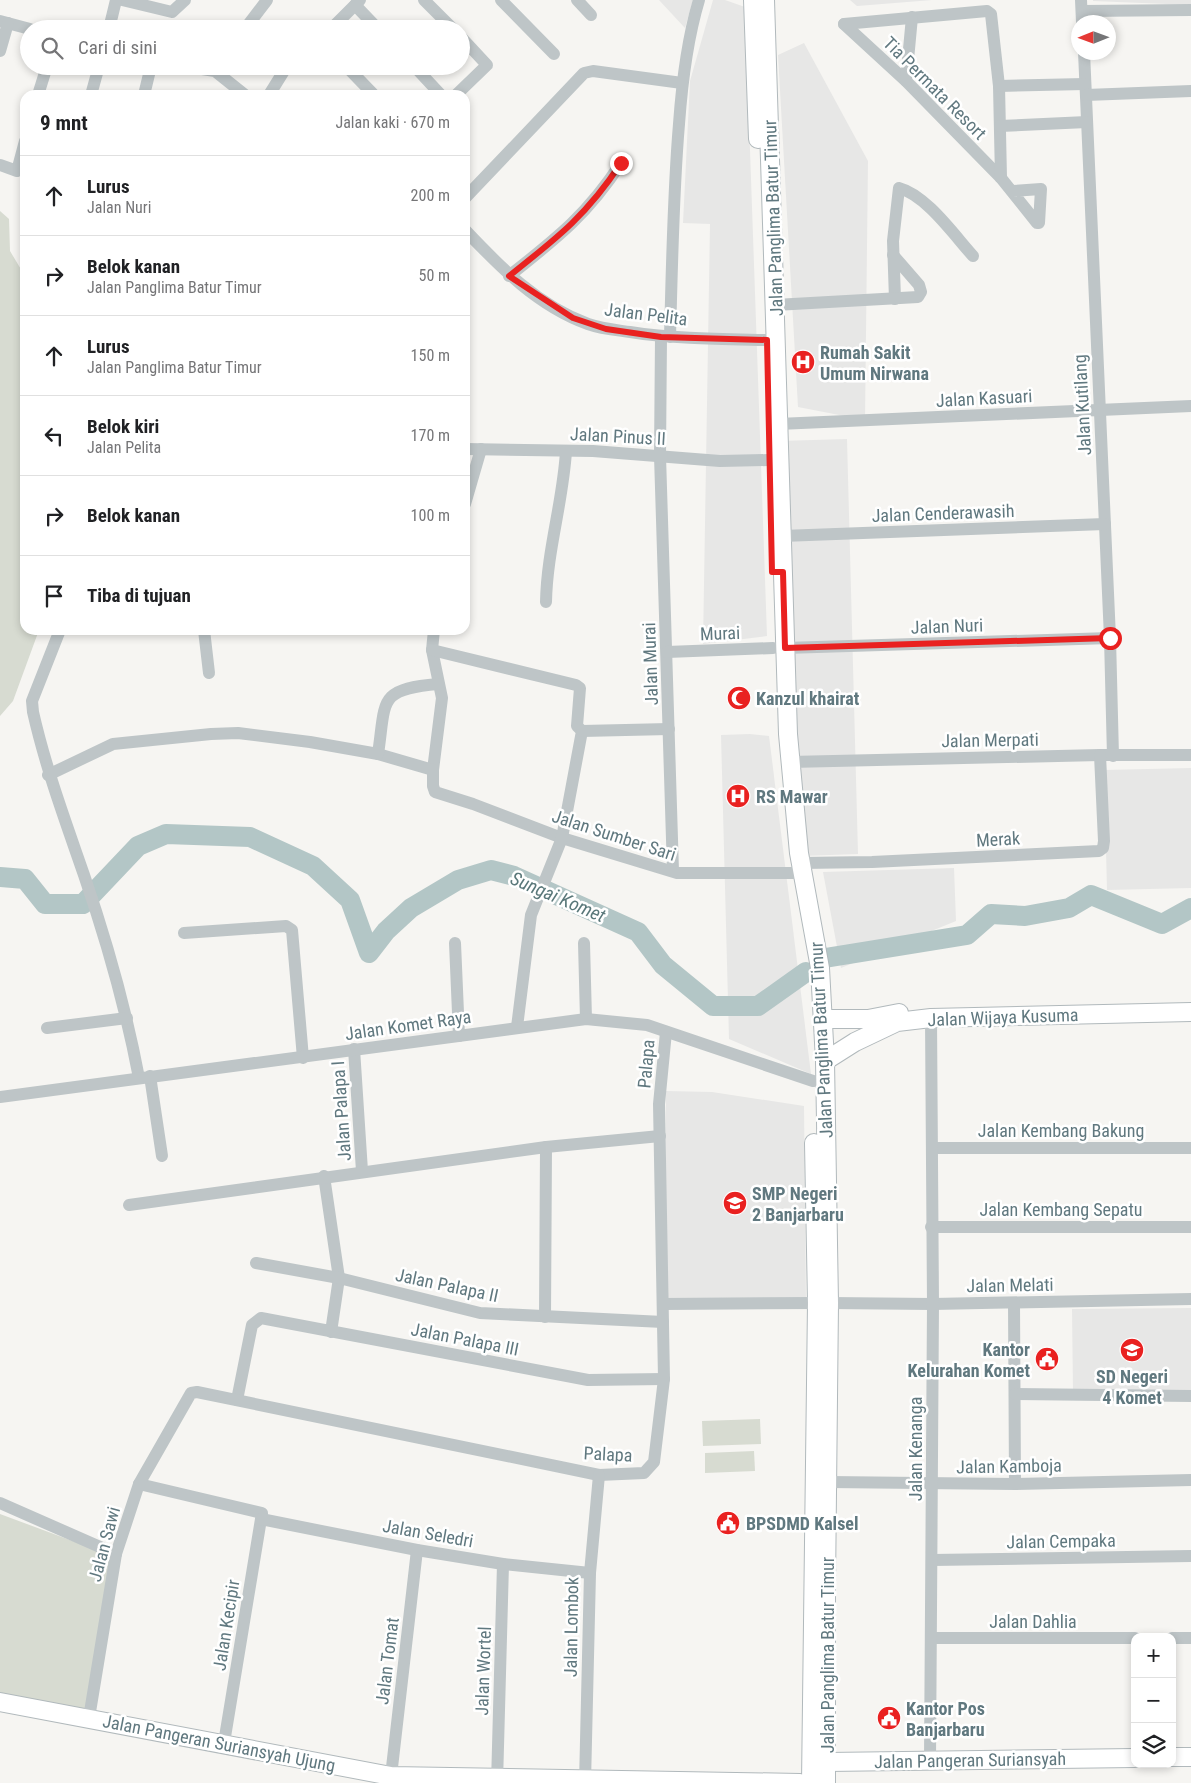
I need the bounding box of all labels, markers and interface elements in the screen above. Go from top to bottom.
north arrow [1071,15,1116,60]
search box [20,20,470,75]
street label: Tia Permata Resort [879,32,991,144]
icon: search [38,34,66,62]
text: Cari di sini [78,36,157,59]
text: 9 mnt [40,111,88,135]
text: Jalan kaki · 670 m [335,113,450,132]
street label: Jalan Panglima Batur Timur [759,119,787,317]
route end [610,152,633,175]
text: Lurus [87,175,130,198]
icon: ahead [40,182,68,210]
text: 200 m [411,186,450,205]
text: Jalan Nuri [87,198,151,217]
text: Belok kanan [87,255,180,278]
icon: right [40,262,68,290]
text: 50 m [418,266,450,285]
text: Jalan Panglima Batur Timur [87,278,262,297]
street label: Jalan Pelita [603,298,689,330]
text: Lurus [87,335,130,358]
icon: ahead [40,342,68,370]
place label: Rumah Sakit Umum Nirwana [820,342,929,384]
text: 150 m [411,346,450,365]
hospital icon: Rumah Sakit Umum Nirwana [790,349,816,375]
street label: Jalan Kutilang [1069,354,1095,456]
text: Jalan Panglima Batur Timur [87,358,262,377]
street label: Jalan Kasuari [935,385,1033,411]
text: Belok kiri [87,415,159,438]
icon: left [40,422,68,450]
street label: Jalan Pinus II [570,423,666,449]
text: 170 m [411,426,450,445]
text: Jalan Pelita [87,438,161,457]
street label: Jalan Cenderawasih [871,500,1015,526]
icon: right [40,502,68,530]
text: Belok kanan [87,504,180,527]
text: 100 m [411,506,450,525]
icon: arrive [40,582,68,610]
text: Tiba di tujuan [87,584,191,607]
street label: Jalan Nuri [910,614,984,638]
street label: Jalan Murai [638,622,662,706]
street label: Murai [700,622,740,644]
route start [1099,627,1122,650]
mosque icon: Kanzul khairat [726,685,752,711]
place label: Kanzul khairat [756,688,860,709]
street label: Jalan Merpati [941,729,1039,751]
hospital icon: RS Mawar [725,783,751,809]
place label: RS Mawar [756,786,828,807]
street label: Jalan Sumber Sari [549,805,679,865]
street label: Merak [976,827,1020,851]
water label: Sungai Komet [507,867,609,928]
street label: Jalan Panglima Batur Timur [805,941,837,1139]
street label: Jalan Wijaya Kusuma [927,1004,1079,1030]
street label: Jalan Komet Raya [344,1006,472,1044]
street label: Palapa [633,1039,659,1089]
street label: Jalan Palapa I [327,1060,355,1162]
street label: Jalan Kembang Bakung [978,1120,1144,1141]
place label: SMP Negeri 2 Banjarbaru [752,1183,844,1225]
school or university icon: SMP Negeri 2 Banjarbaru [722,1190,748,1216]
street label: Jalan Kembang Sepatu [979,1199,1143,1220]
street label: Jalan Palapa II [394,1264,500,1306]
street label: Jalan Melati [966,1274,1054,1296]
street label: Jalan Palapa III [409,1318,521,1360]
school or university icon: SD Negeri 4 Komet [1119,1337,1145,1363]
place label: Kantor Kelurahan Komet [908,1339,1030,1381]
public building icon: Kantor Kelurahan Komet [1034,1346,1060,1372]
place label: SD Negeri 4 Komet [1096,1366,1168,1408]
street label: Jalan Kenanga [905,1397,926,1501]
street label: Palapa [583,1442,633,1466]
street label: Jalan Kamboja [956,1455,1062,1477]
street label: Jalan Sawi [84,1504,124,1584]
public building icon: BPSDMD Kalsel [715,1510,741,1536]
place label: BPSDMD Kalsel [746,1513,858,1534]
street label: Jalan Seledri [381,1515,475,1551]
street label: Jalan Cempaka [1006,1530,1116,1552]
street label: Jalan Panglima Batur Timur [817,1556,838,1753]
street label: Jalan Kecipir [208,1577,244,1672]
street label: Jalan Lombok [560,1577,582,1677]
street label: Jalan Dahlia [989,1611,1077,1632]
street label: Jalan Tomat [371,1616,403,1706]
street label: Jalan Wortel [471,1626,495,1716]
map controls [1131,1633,1176,1768]
button: + [1131,1633,1176,1678]
button: − [1131,1678,1176,1723]
place label: Kantor Pos Banjarbaru [906,1698,985,1740]
public building icon: Kantor Pos Banjarbaru [876,1705,902,1731]
street label: Jalan Pangeran Suriansyah Ujung [101,1710,337,1776]
button: layers [1131,1723,1176,1768]
street label: Jalan Pangeran Suriansyah [874,1748,1066,1772]

